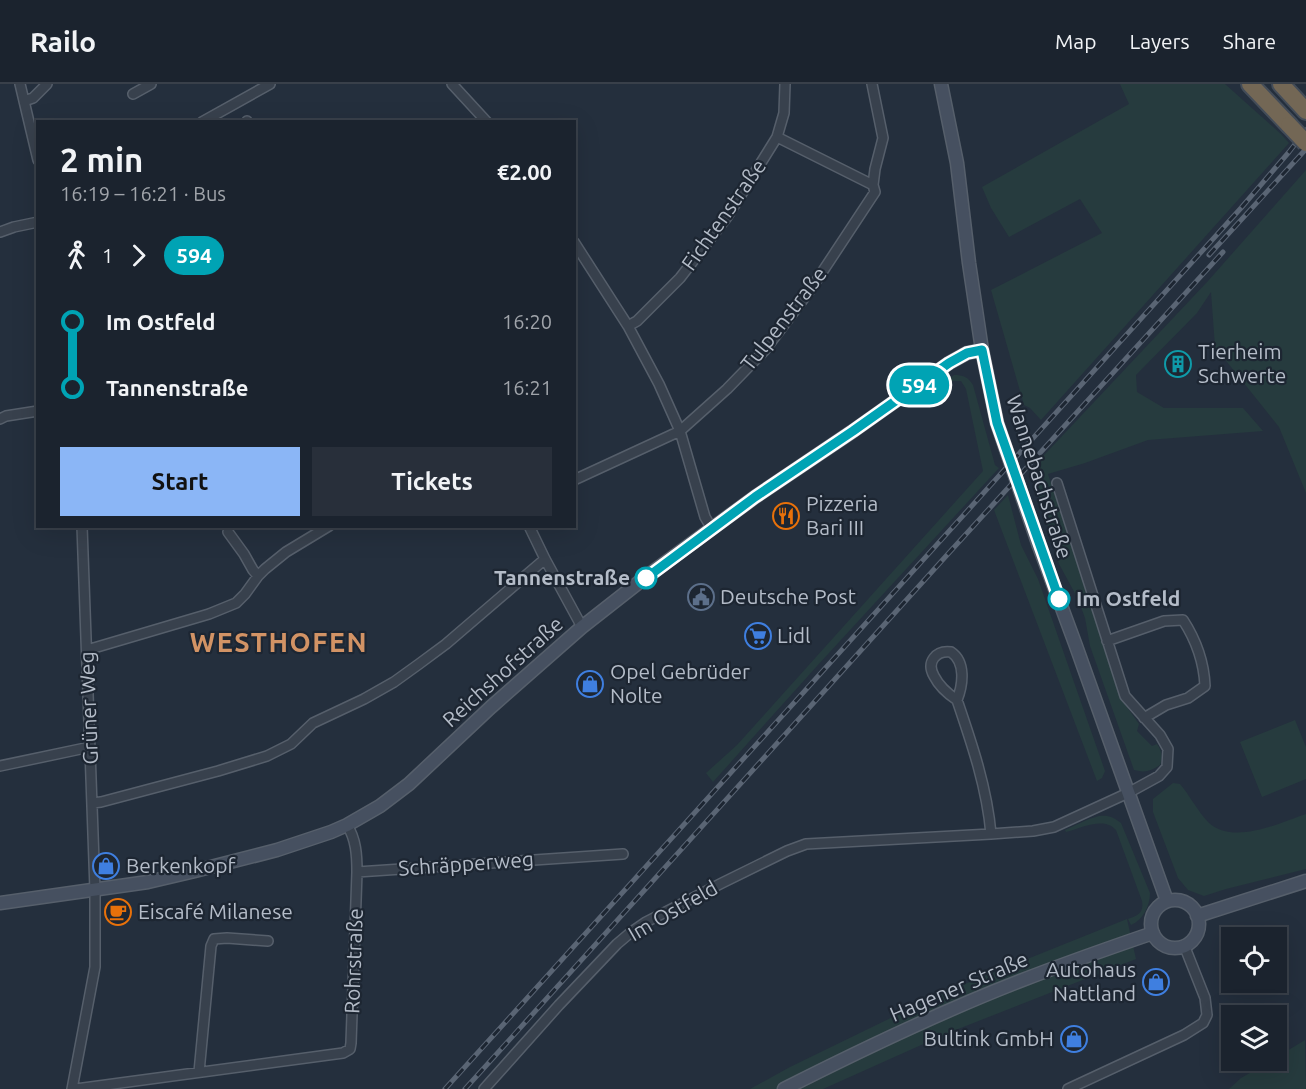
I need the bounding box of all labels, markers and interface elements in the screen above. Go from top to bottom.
text: Railo [30,26,96,57]
text: Map [1055,29,1096,53]
text: Layers [1129,29,1190,53]
text: Share [1223,29,1276,53]
text: 2 min [60,141,143,178]
street label: Fichtenstraße [676,154,770,275]
text: €2.00 [497,159,552,184]
text: 16:19 – 16:21 · Bus [60,182,226,205]
icon: walk [60,239,93,272]
icon: forward [122,239,155,272]
text: 594 [176,243,212,267]
text: 1 [102,244,113,267]
street label: Tulpenstraße [735,262,831,375]
text: Im Ostfeld [106,309,215,334]
text: 16:20 [502,310,552,333]
place label: Tierheim Schwerte [1198,339,1286,387]
building icon: Tierheim Schwerte [1163,349,1193,379]
line badge: 594 [884,366,954,404]
text: 594 [901,373,937,397]
text: Tannenstraße [106,375,249,400]
text: 16:21 [502,376,552,399]
street label: Wannebachstraße [1002,392,1078,562]
button: Start [60,447,300,516]
button: Tickets [312,447,552,516]
place label: Pizzeria Bari III [806,491,878,539]
restaurant icon: Pizzeria Bari III [771,501,801,531]
place label: Tannenstraße [494,565,630,589]
marker: Tannenstraße [635,567,657,589]
public building icon: Deutsche Post [686,582,716,612]
place label: Deutsche Post [720,584,856,608]
place label: Im Ostfeld [1076,586,1180,610]
marker: Im Ostfeld [1048,588,1070,610]
street label: Reichshofstraße [437,611,567,731]
supermarket icon: Lidl [743,621,773,651]
place label: Lidl [777,623,811,647]
district label: WESTHOFEN [190,627,368,657]
street label: Grüner Weg [74,651,102,765]
place label: Opel Gebrüder Nolte [610,659,750,707]
shop icon: Opel Gebrüder Nolte [575,669,605,699]
street label: Schräpperweg [397,846,535,880]
shop icon: Berkenkopf [91,851,121,881]
place label: Berkenkopf [126,853,236,877]
street label: Im Ostfeld [623,875,722,945]
cafe icon: Eiscafé Milanese [103,897,133,927]
place label: Eiscafé Milanese [138,899,293,923]
street label: Rohrstraße [339,908,367,1014]
map controls [1221,927,1287,1071]
button: locate [1221,927,1287,993]
street label: Hagener Straße [886,946,1031,1026]
place label: Autohaus Nattland [1046,957,1136,1005]
shop icon: Autohaus Nattland [1141,967,1171,997]
button: layers [1221,1005,1287,1071]
shop icon: Bultink GmbH [1059,1024,1089,1054]
place label: Bultink GmbH [923,1026,1054,1050]

